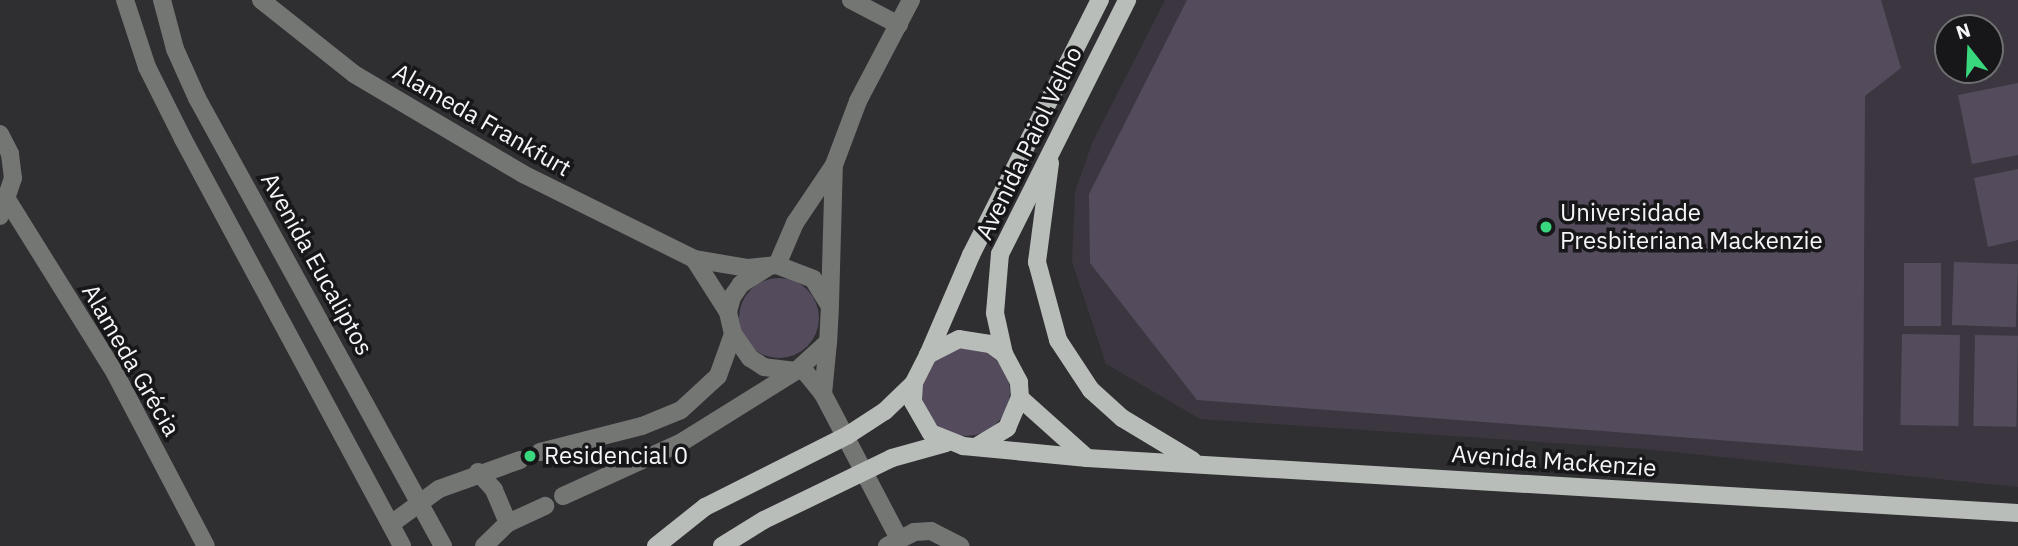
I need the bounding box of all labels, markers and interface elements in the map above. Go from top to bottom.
north arrow [1934,14,2004,84]
text: N [1953,17,1973,44]
street label: Avenida Paiol Velho [970,42,1088,244]
street label: Alameda Frankfurt [388,57,576,183]
street label: Avenida Eucaliptos [255,168,379,360]
place label: Universidade Presbiteriana Mackenzie [1560,199,1823,255]
marker: Universidade Presbiteriana Mackenzie [1538,219,1554,235]
street label: Alameda Grécia [76,279,186,441]
street label: Avenida Mackenzie [1451,439,1657,483]
place label: Residencial 0 [544,442,688,470]
marker: Residencial 0 [522,448,538,464]

